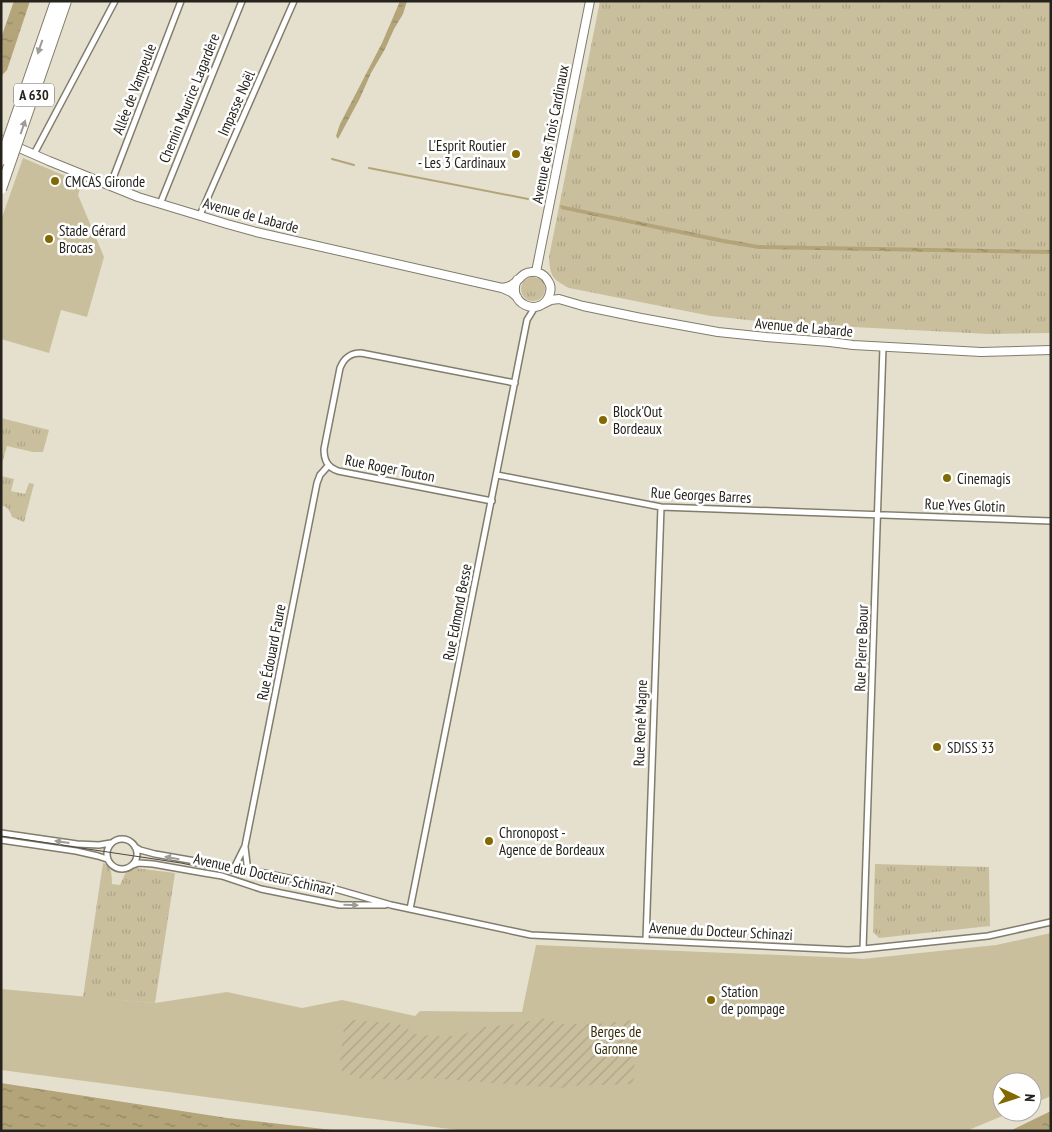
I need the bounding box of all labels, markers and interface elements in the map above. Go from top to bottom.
street label: Chemin Maurice Lagardère [154,30,224,166]
one-way arrow [36,40,44,55]
street label: Allée de Vampeule [108,41,160,137]
street label: Avenue des Trois Cardinaux [527,63,573,205]
street label: Impasse Noël [213,67,259,139]
road number: A 630 [14,84,54,106]
one-way arrow [20,119,27,134]
place label: L'Esprit Routier - Les 3 Cardinaux [418,136,507,172]
marker: L'Esprit Routier - Les 3 Cardinaux [510,148,522,160]
place label: CMCAS Gironde [65,172,145,191]
marker: CMCAS Gironde [49,175,61,187]
street label: Avenue de Labarde [201,193,301,237]
place label: Stade Gérard Brocas [59,221,126,257]
marker: Stade Gérard Brocas [43,233,55,245]
street label: Avenue de Labarde [754,313,854,341]
place label: Block'Out Bordeaux [613,402,662,438]
marker: Block'Out Bordeaux [597,414,609,426]
street label: Rue Roger Touton [344,450,436,486]
place label: Cinemagis [957,469,1010,488]
marker: Cinemagis [941,472,953,484]
street label: Rue Georges Barres [650,483,752,507]
street label: Rue Yves Glotin [924,494,1006,516]
street label: Rue Edmond Besse [438,562,476,662]
street label: Rue Édouard Faure [252,602,290,702]
street label: Rue Pierre Baour [850,603,872,692]
street label: Rue René Magne [629,679,651,767]
place label: SDISS 33 [947,738,994,757]
marker: SDISS 33 [931,741,943,753]
place label: Chronopost - Agence de Bordeaux [499,823,605,859]
marker: Chronopost - Agence de Bordeaux [483,835,495,847]
one-way arrow [54,837,70,845]
street label: Avenue du Docteur Schinazi [192,849,336,899]
one-way arrow [164,853,180,861]
one-way arrow [344,901,360,909]
street label: Avenue du Docteur Schinazi [649,918,793,944]
place label: Station de pompage [721,982,785,1018]
marker: Station de pompage [705,994,717,1006]
park label: Berges de Garonne [591,1022,642,1058]
north arrow [992,1072,1042,1122]
text: N [1021,1094,1039,1102]

